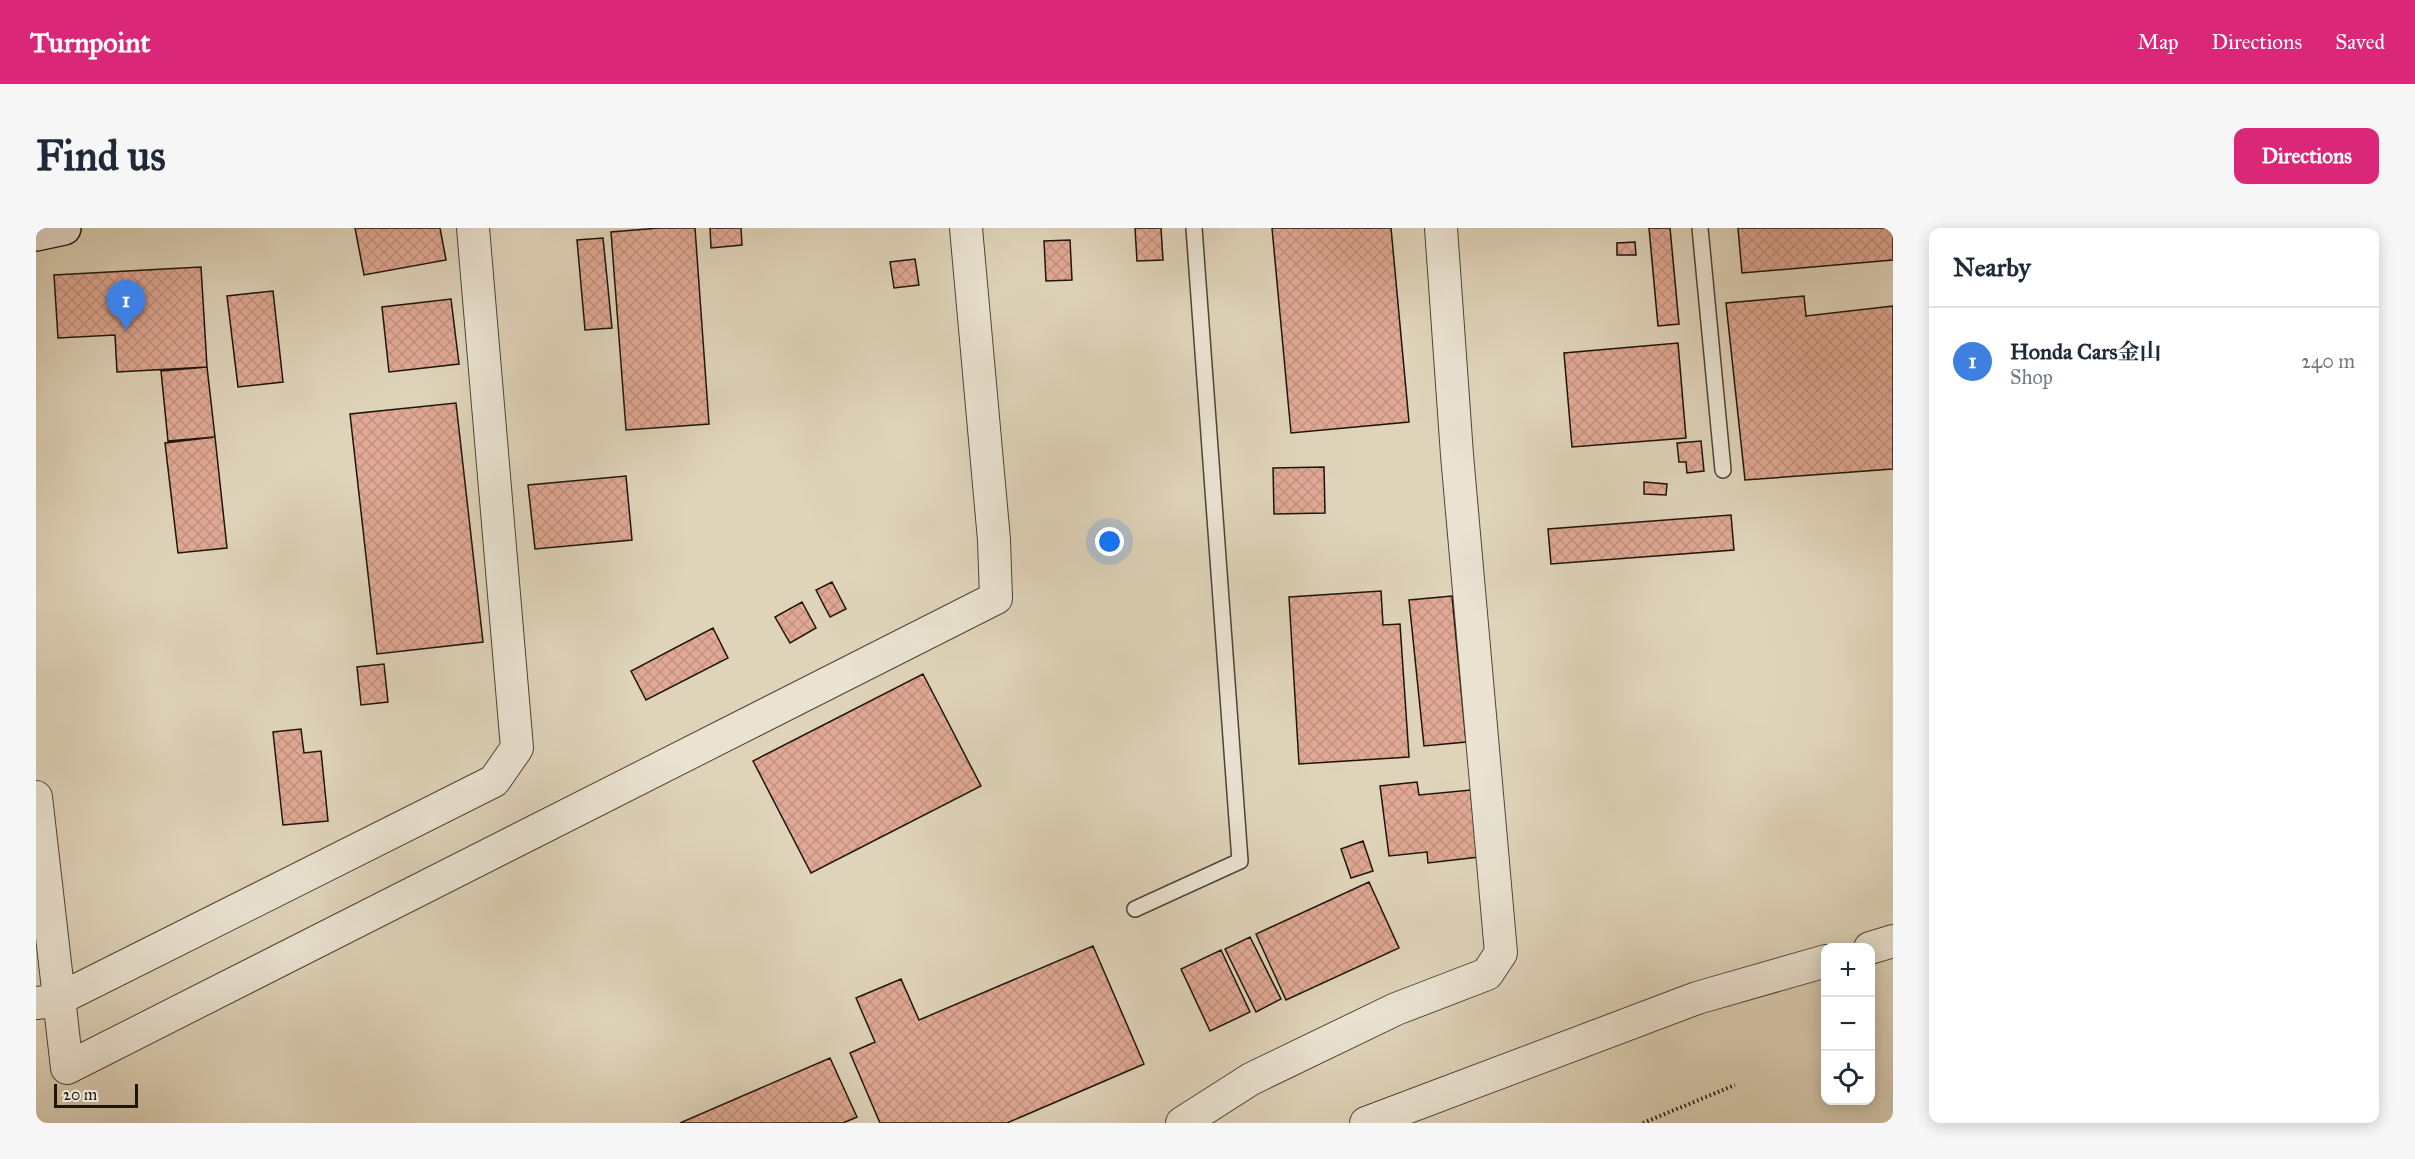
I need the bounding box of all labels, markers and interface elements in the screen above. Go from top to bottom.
text: Turnpoint [30,25,150,60]
text: Map [2138,29,2179,55]
text: Directions [2212,29,2302,55]
text: Saved [2335,29,2385,55]
button: Directions [2234,128,2379,184]
text: Find us [36,130,166,182]
text: Nearby [1953,251,2031,283]
pin: 1 [106,280,146,330]
text: Honda Cars金山 [2010,338,2162,365]
text: 1 [1969,349,1976,373]
text: 240 m [2301,349,2355,373]
text: Shop [2010,365,2053,389]
your location [1095,527,1124,556]
map controls [1821,943,1875,1105]
button: + [1821,943,1875,997]
button: − [1821,997,1875,1051]
button: locate [1821,1051,1875,1105]
scale bar [54,1081,138,1108]
text: 20 m [63,1085,97,1104]

